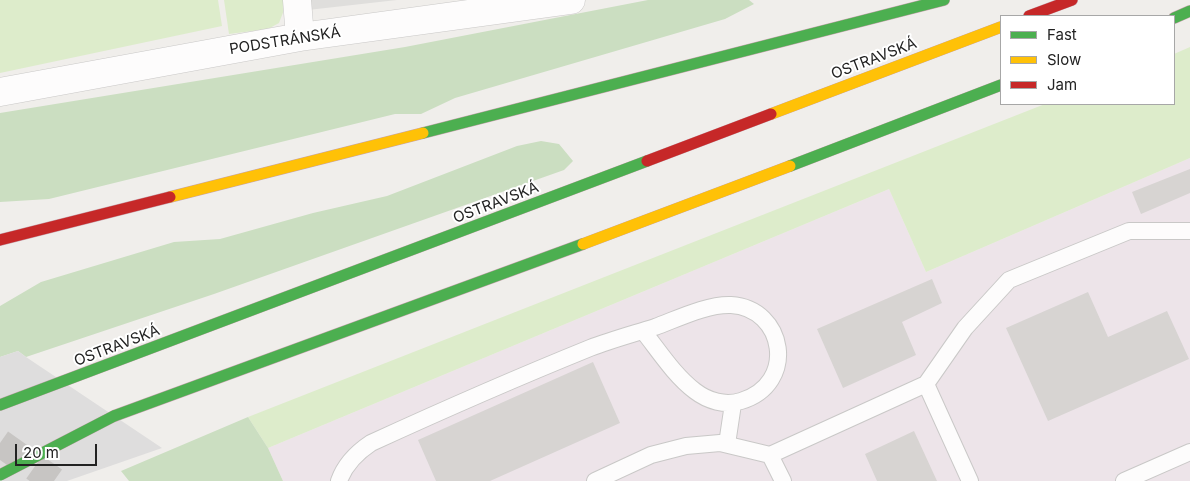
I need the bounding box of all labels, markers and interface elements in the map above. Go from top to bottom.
legend [1000,15,1175,105]
street label: PODSTRÁNSKÁ [228,23,342,59]
text: Fast [1047,25,1077,44]
street label: OSTRAVSKÁ [829,34,919,84]
text: Slow [1047,50,1081,69]
text: Jam [1047,75,1077,94]
street label: OSTRAVSKÁ [451,178,541,228]
street label: OSTRAVSKÁ [72,321,162,371]
scale bar [18,434,100,466]
text: 20 m [23,443,59,462]

